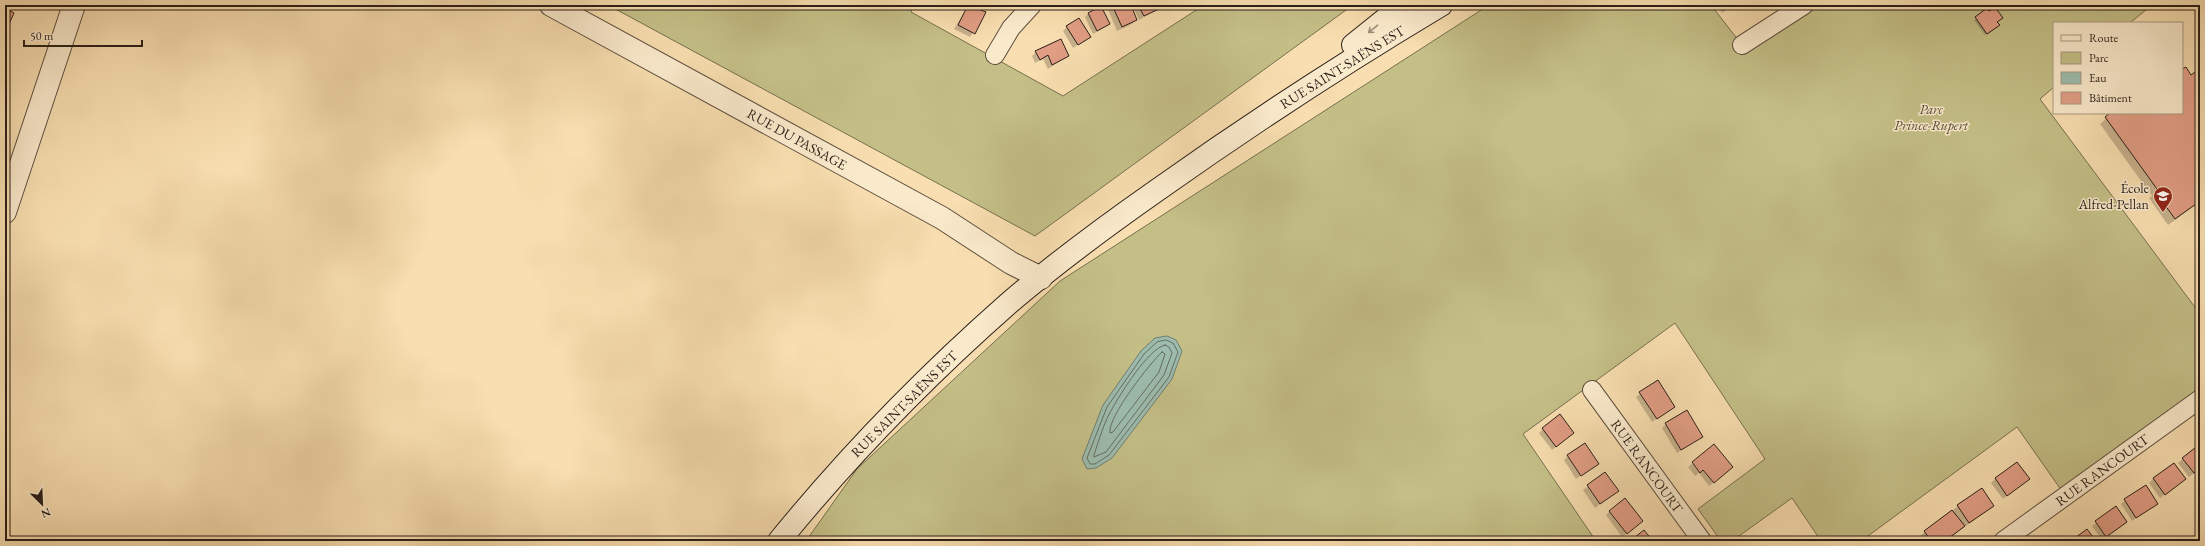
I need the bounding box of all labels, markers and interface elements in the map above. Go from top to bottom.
street label: RUE SAINT-SAËNS EST [1276,21,1408,113]
scale bar [24,22,142,48]
legend [2053,22,2183,114]
one-way arrow [1367,25,1378,34]
text: 50 m [30,28,54,44]
text: Route [2089,30,2119,46]
text: Parc [2089,50,2109,66]
text: Eau [2089,70,2107,86]
text: Bâtiment [2089,90,2132,106]
park label: Parc Prince-Rupert [1894,100,1969,134]
street label: RUE DU PASSAGE [744,104,850,174]
place label: École Alfred-Pellan [2077,179,2150,213]
school or university icon: École Alfred-Pellan [2152,185,2174,213]
street label: RUE SAINT-SAËNS EST [847,346,962,461]
street label: RUE RANCOURT [1607,416,1687,517]
street label: RUE RANCOURT [2052,430,2153,510]
north arrow [22,484,62,524]
text: N [39,505,53,521]

